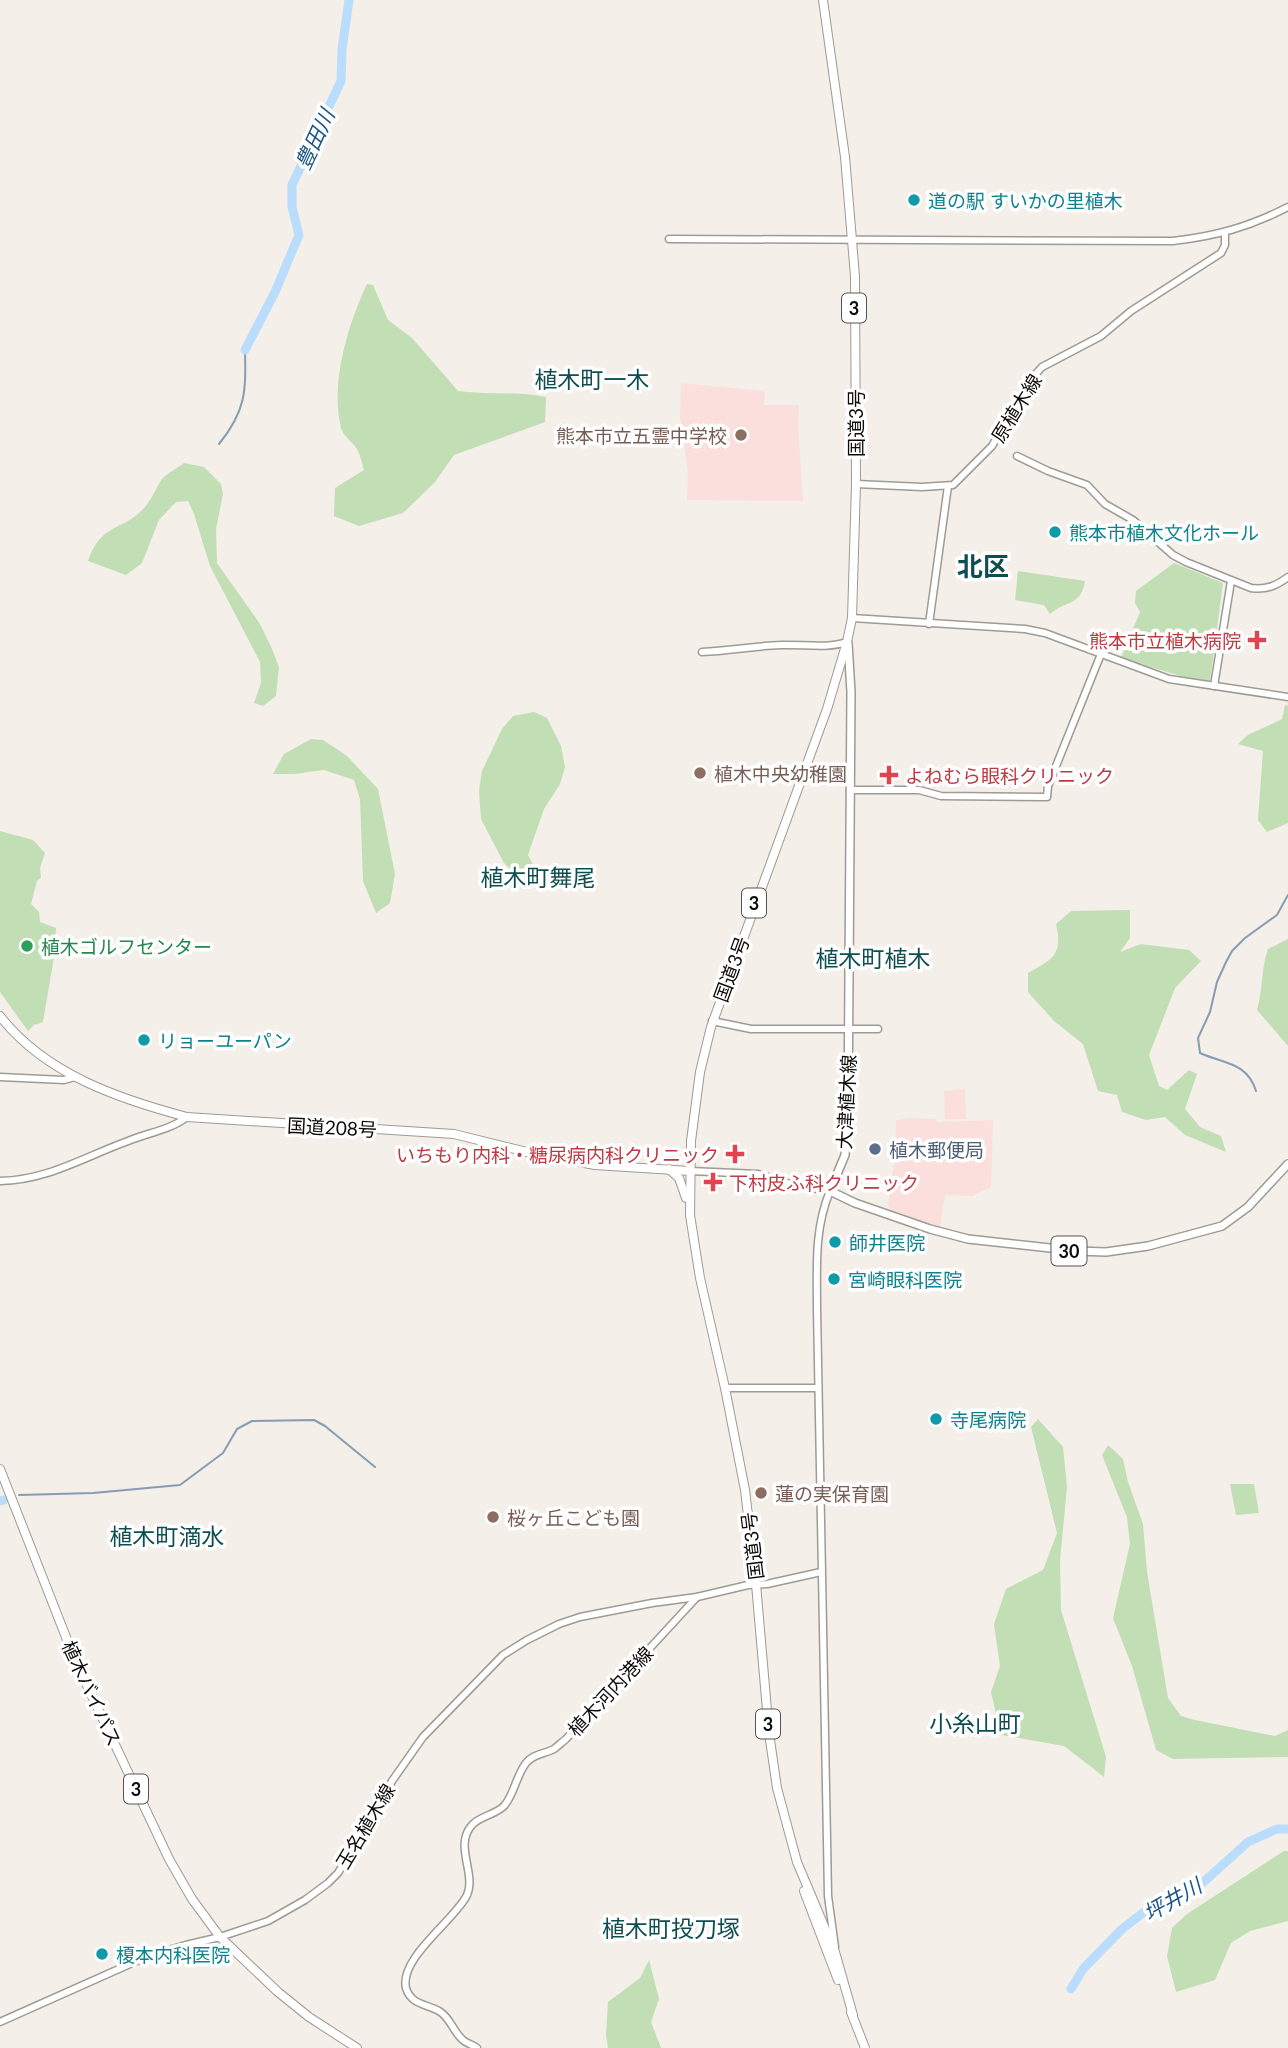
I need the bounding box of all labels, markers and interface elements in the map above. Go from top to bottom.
water label: 豊田川 [289,103,339,173]
place label: 道の駅 すいかの里植木 [928,189,1123,212]
marker: 道の駅 すいかの里植木 [906,192,922,208]
road number: 3 [842,294,866,322]
district label: 植木町一木 [535,365,650,393]
street label: 原植木線 [986,370,1046,446]
street label: 国道3号 [844,389,867,457]
place label: 熊本市立五霊中学校 [556,424,727,447]
marker: 熊本市立五霊中学校 [733,427,749,443]
place label: 熊本市植木文化ホール [1069,521,1259,544]
marker: 熊本市植木文化ホール [1047,524,1063,540]
district label: 北区 [957,550,1009,582]
place label: 熊本市立植木病院 [1089,629,1241,652]
marker: 熊本市立植木病院 [1247,630,1267,650]
place label: 植木中央幼稚園 [714,762,847,785]
place label: よねむら眼科クリニック [905,764,1114,787]
marker: 植木中央幼稚園 [692,765,708,781]
marker: よねむら眼科クリニック [879,765,899,785]
district label: 植木町舞尾 [481,863,596,891]
road number: 3 [742,888,766,918]
street label: 国道3号 [709,933,753,1005]
place label: 植木ゴルフセンター [41,935,212,958]
marker: 植木ゴルフセンター [19,938,35,954]
district label: 植木町植木 [816,944,931,972]
place label: リョーユーパン [158,1029,292,1052]
marker: リョーユーパン [136,1032,152,1048]
street label: 大津植木線 [832,1054,860,1150]
street label: 国道208号 [286,1113,378,1141]
place label: 植木郵便局 [889,1138,984,1161]
marker: 植木郵便局 [867,1141,883,1157]
place label: いちもり内科・糖尿病内科クリニック [396,1143,719,1166]
marker: いちもり内科・糖尿病内科クリニック [725,1144,745,1164]
place label: 下村皮ふ科クリニック [729,1171,919,1194]
marker: 下村皮ふ科クリニック [703,1172,723,1192]
place label: 師井医院 [849,1231,925,1254]
marker: 師井医院 [827,1234,843,1250]
road number: 30 [1052,1236,1086,1266]
place label: 宮崎眼科医院 [848,1268,962,1291]
marker: 宮崎眼科医院 [826,1271,842,1287]
place label: 寺尾病院 [950,1408,1026,1431]
marker: 寺尾病院 [928,1411,944,1427]
place label: 蓮の実保育園 [775,1482,889,1505]
marker: 蓮の実保育園 [753,1485,769,1501]
place label: 桜ヶ丘こども園 [507,1506,640,1529]
marker: 桜ヶ丘こども園 [485,1509,501,1525]
street label: 国道3号 [736,1511,768,1581]
district label: 植木町滴水 [110,1522,225,1550]
street label: 植木バイパス [58,1637,126,1749]
street label: 植木河内港線 [563,1641,657,1741]
road number: 3 [756,1709,780,1738]
district label: 小糸山町 [929,1709,1021,1737]
road number: 3 [124,1774,148,1804]
street label: 玉名植木線 [331,1779,399,1873]
water label: 坪井川 [1138,1871,1207,1926]
district label: 植木町投刀塚 [602,1914,740,1942]
place label: 榎本内科医院 [116,1943,230,1966]
marker: 榎本内科医院 [94,1946,110,1962]

